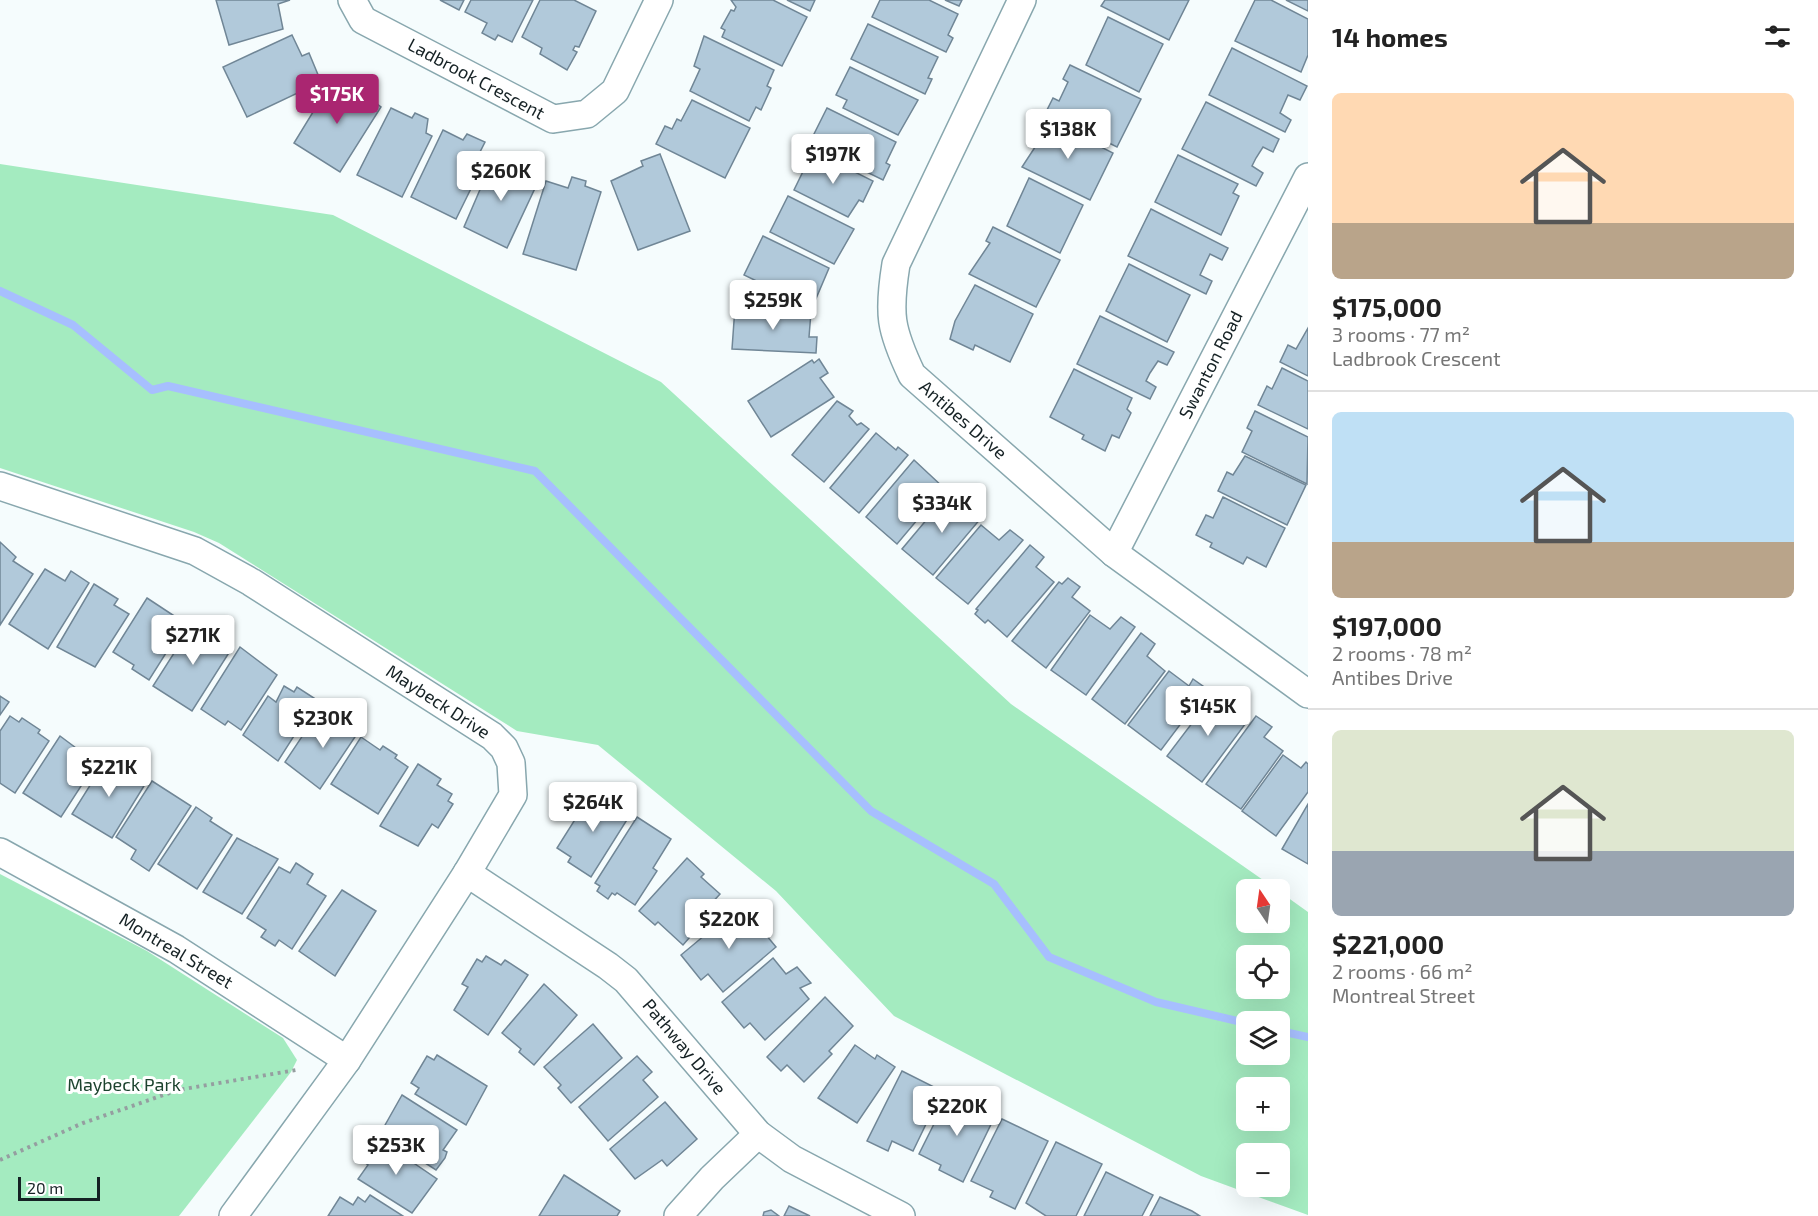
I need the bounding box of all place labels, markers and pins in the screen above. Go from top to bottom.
pin: $175K [295,74,379,125]
pin: $138K [1026,109,1110,160]
pin: $197K [791,134,875,185]
pin: $260K [459,151,543,202]
pin: $259K [731,280,815,331]
pin: $334K [900,483,984,534]
pin: $271K [151,615,235,666]
pin: $145K [1166,686,1250,737]
pin: $230K [281,698,365,749]
pin: $221K [67,747,151,798]
pin: $264K [551,782,635,833]
pin: $220K [687,899,771,950]
pin: $220K [915,1086,999,1137]
pin: $253K [354,1125,438,1176]

